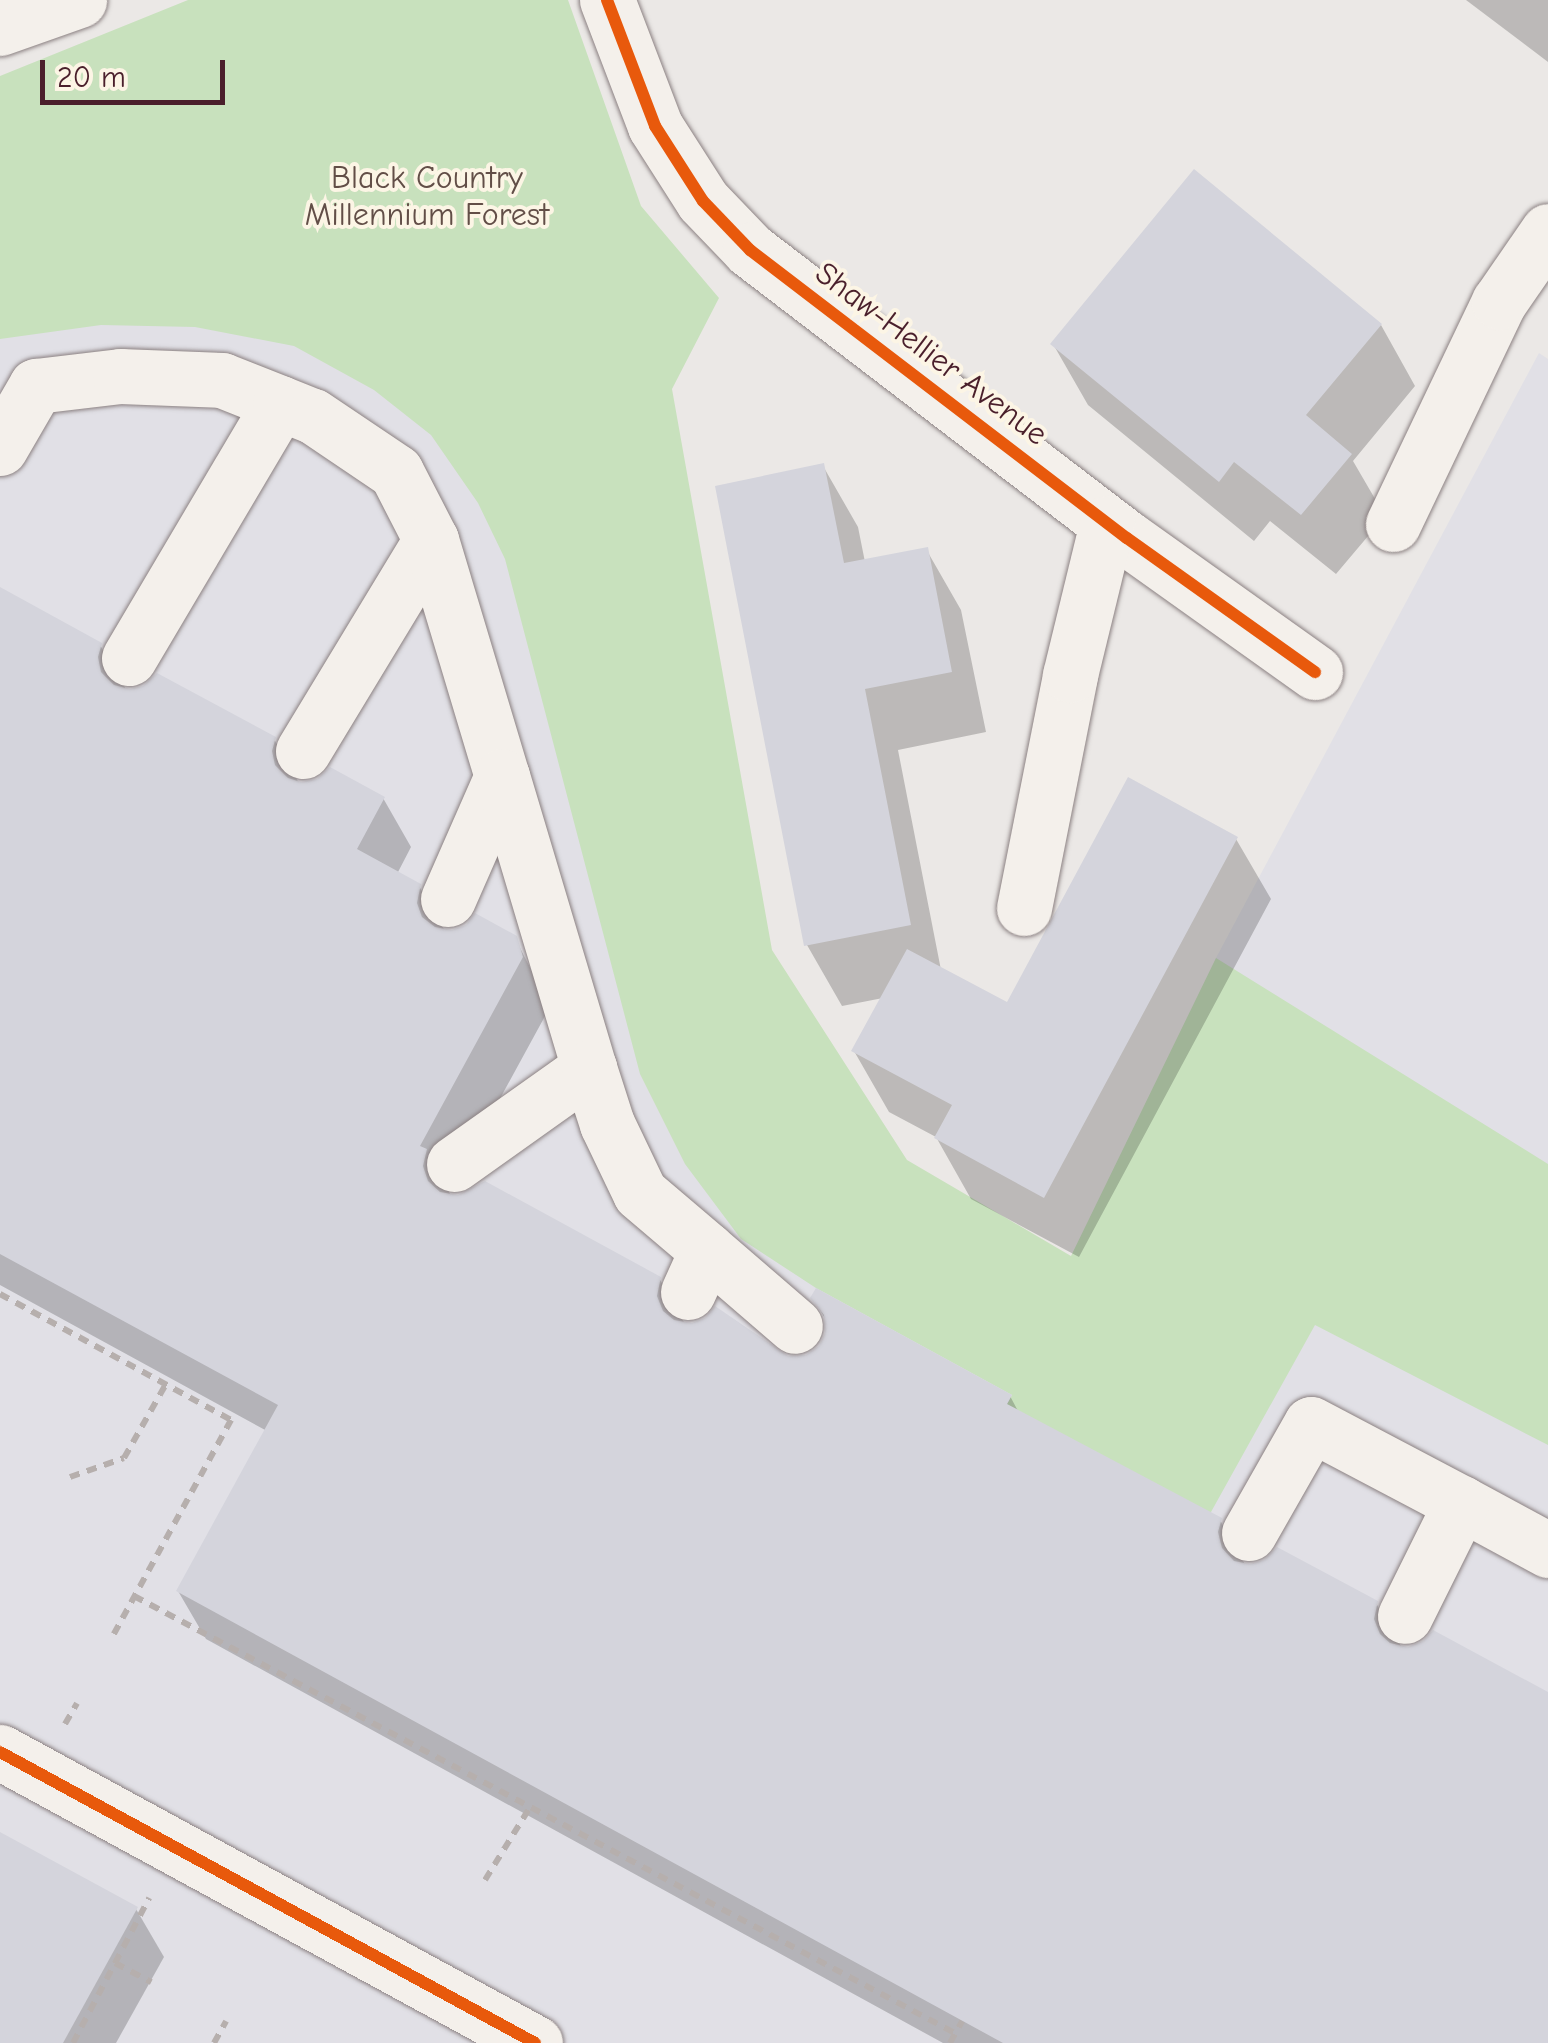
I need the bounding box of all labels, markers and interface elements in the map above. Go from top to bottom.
scale bar [45,40,230,102]
text: 20 m [57,60,126,95]
park label: Black Country Millennium Forest [305,160,549,235]
street label: Shaw-Hellier Avenue [807,254,1055,454]

